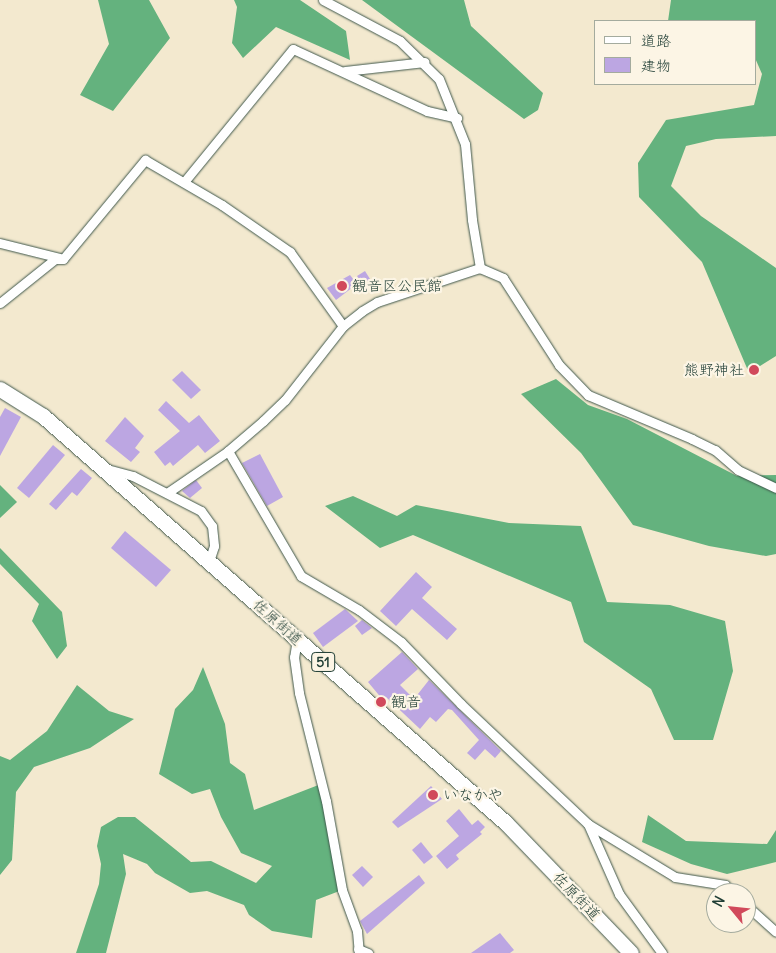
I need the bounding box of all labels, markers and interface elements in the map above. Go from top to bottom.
legend [594,20,756,85]
text: 道路 [641,31,671,50]
text: 建物 [641,56,671,75]
place label: 観音区公民館 [352,277,442,295]
marker: 観音区公民館 [336,280,348,292]
place label: 熊野神社 [684,361,744,379]
marker: 熊野神社 [748,364,760,376]
street label: 佐原街道 [250,595,306,649]
road number: 51 [310,650,336,674]
place label: 観音 [391,693,421,711]
marker: 観音 [375,696,387,708]
place label: いなかや [443,786,503,804]
marker: いなかや [427,789,439,801]
street label: 佐原街道 [550,868,604,924]
north arrow [706,883,756,933]
text: N [708,893,729,910]

